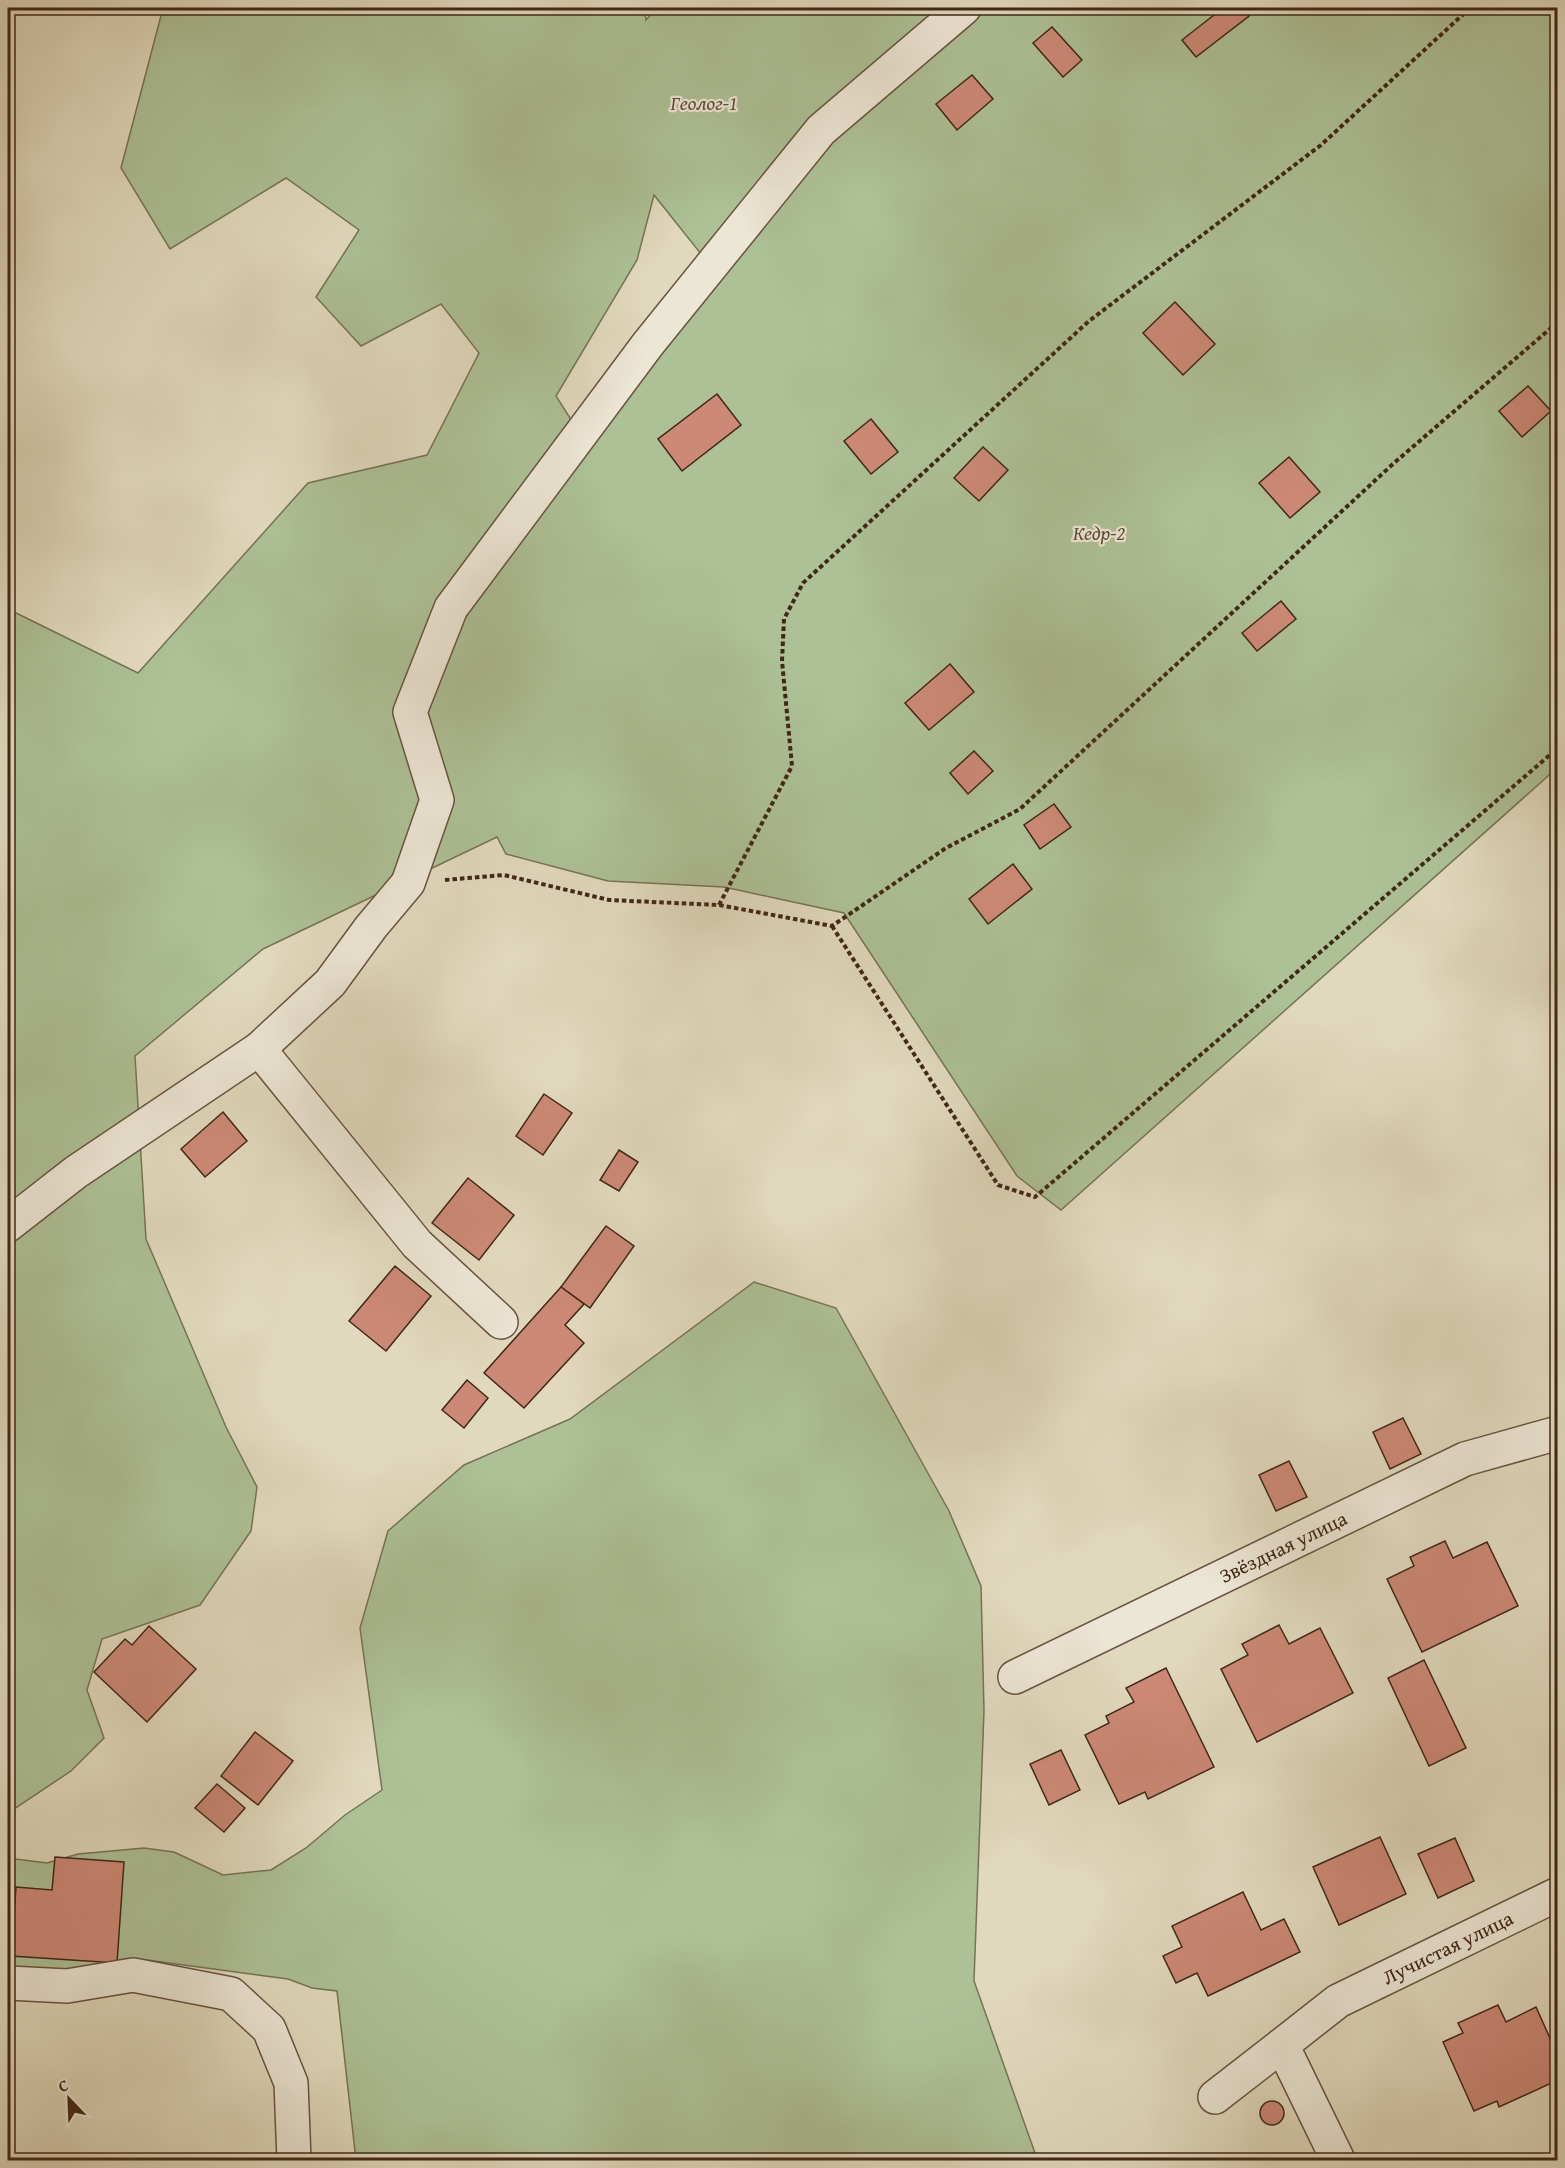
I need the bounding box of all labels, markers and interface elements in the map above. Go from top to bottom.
park label: Геолог-1 [670,88,737,117]
park label: Кедр-2 [1073,518,1125,547]
street label: Звёздная улица [1214,1503,1352,1590]
street label: Лучистая улица [1377,1903,1518,1991]
north arrow [39,2069,99,2129]
text: С [54,2072,72,2098]

